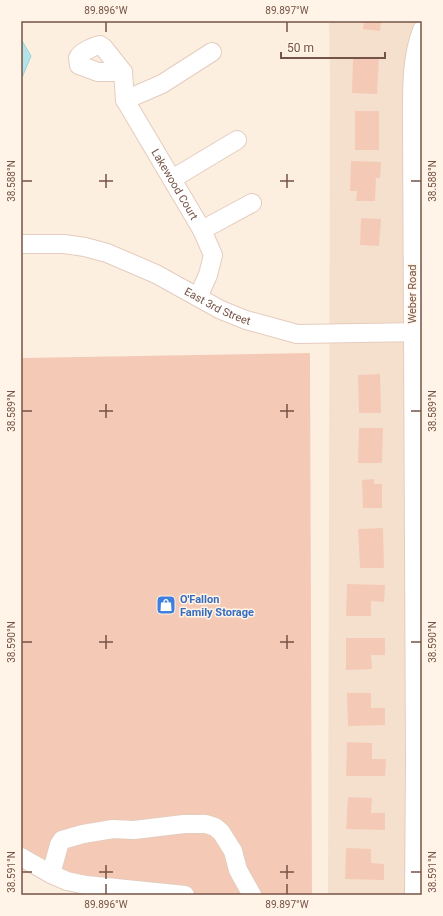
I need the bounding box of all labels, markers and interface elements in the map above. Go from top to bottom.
text: 89.896°W [84,5,128,16]
text: 89.897°W [265,5,309,16]
scale bar [281,34,385,60]
text: 50 m [287,41,314,55]
street label: Lakewood Court [149,146,201,222]
text: 38.588°N [6,160,17,202]
text: 38.588°N [427,160,438,202]
street label: Weber Road [406,264,419,324]
street label: East 3rd Street [182,285,252,328]
text: 38.589°N [6,390,17,432]
text: 38.589°N [427,390,438,432]
place label: O'Fallon Family Storage [180,593,254,619]
shop icon: O'Fallon Family Storage [155,594,177,616]
text: 38.590°N [6,621,17,663]
text: 38.590°N [427,621,438,663]
text: 38.591°N [6,851,17,893]
text: 38.591°N [427,851,438,893]
text: 89.896°W [84,899,128,910]
text: 89.897°W [265,899,309,910]

